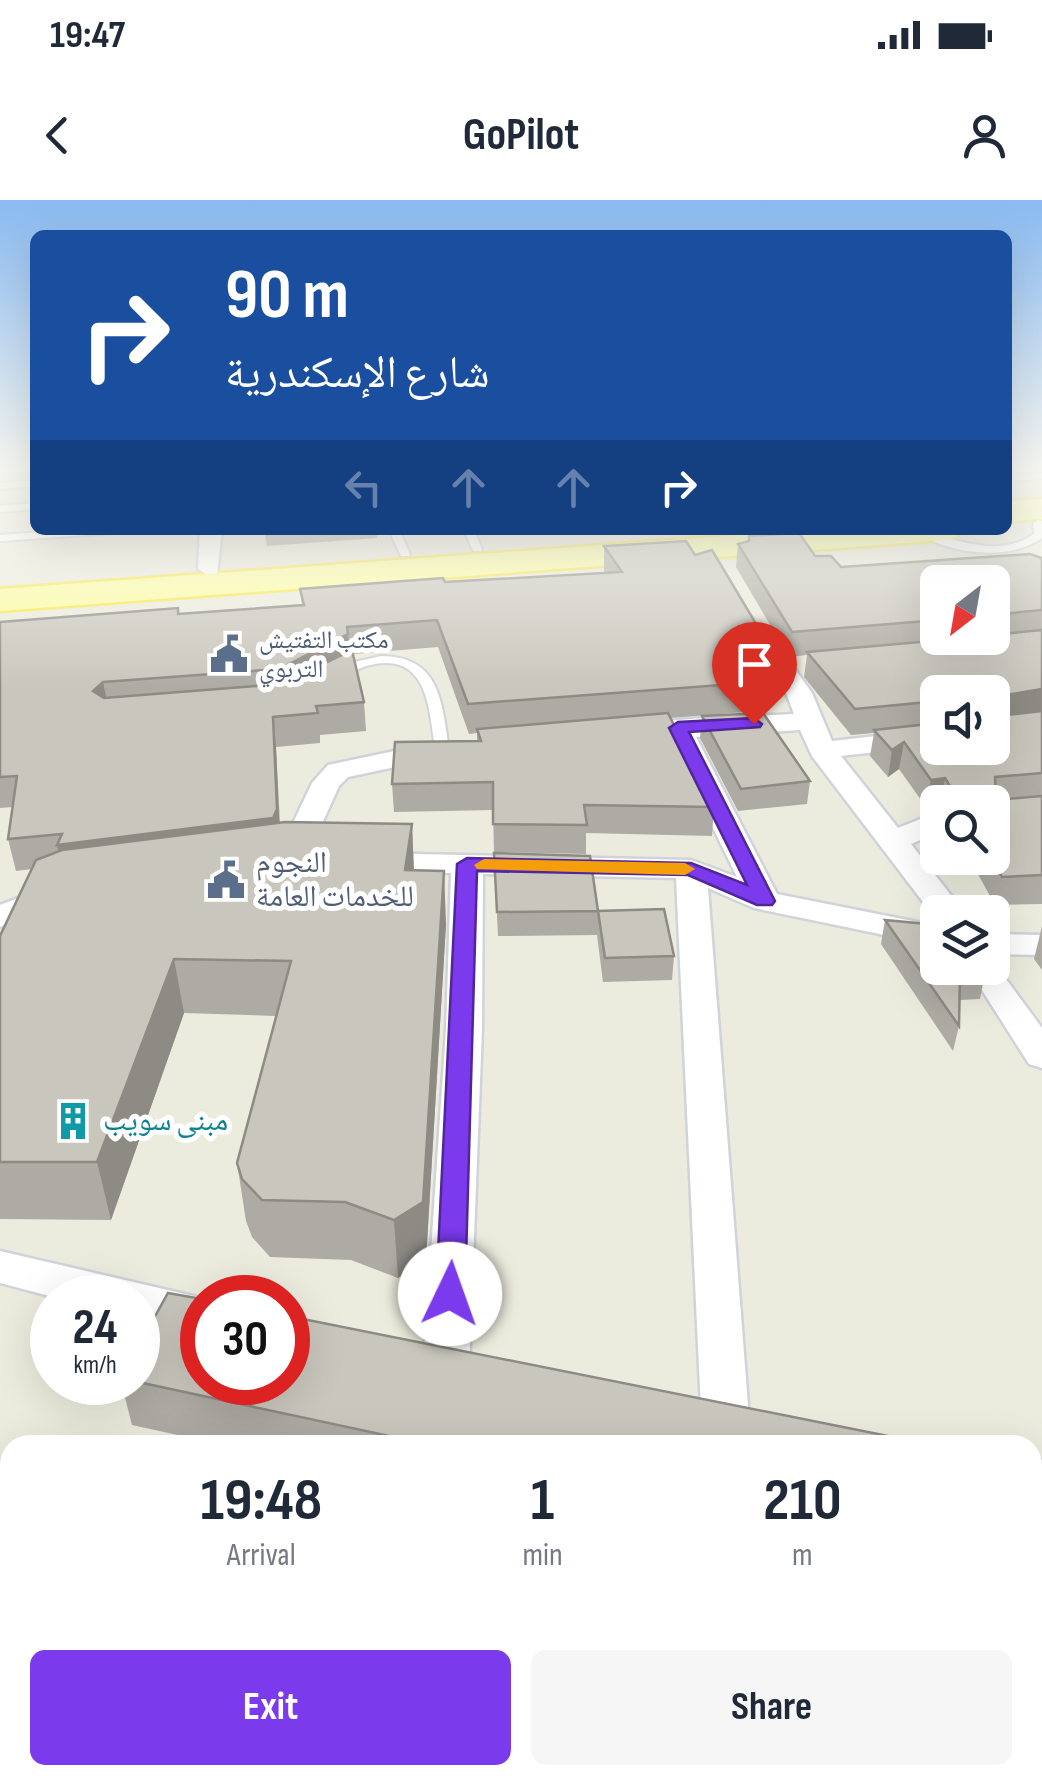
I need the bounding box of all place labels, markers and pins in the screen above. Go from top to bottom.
pin [712,622,797,725]
place label: مكتب التفتيش التربوي [259,625,389,688]
public building icon: مكتب التفتيش التربوي [208,633,250,675]
place label: النجوم للخدمات العامة [256,845,414,915]
public building icon: النجوم للخدمات العامة [205,859,247,901]
building icon: مبنى سويب [52,1100,94,1142]
place label: مبنى سويب [103,1103,228,1139]

